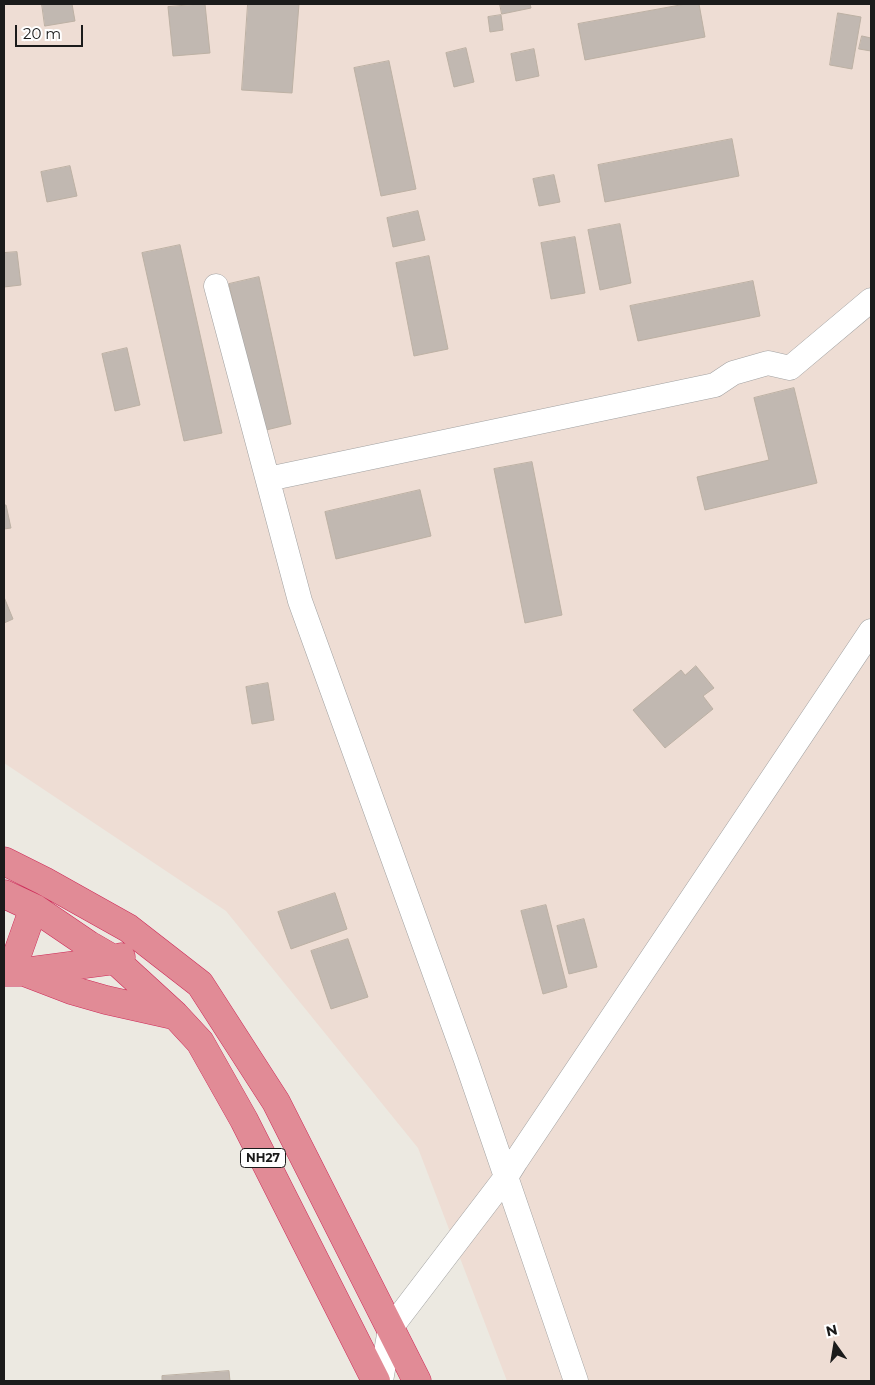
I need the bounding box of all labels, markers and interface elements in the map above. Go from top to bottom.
scale bar [18,15,85,47]
text: 20 m [23,24,61,43]
road number: NH27 [240,1148,286,1168]
north arrow [810,1320,860,1370]
text: N [824,1320,839,1340]

